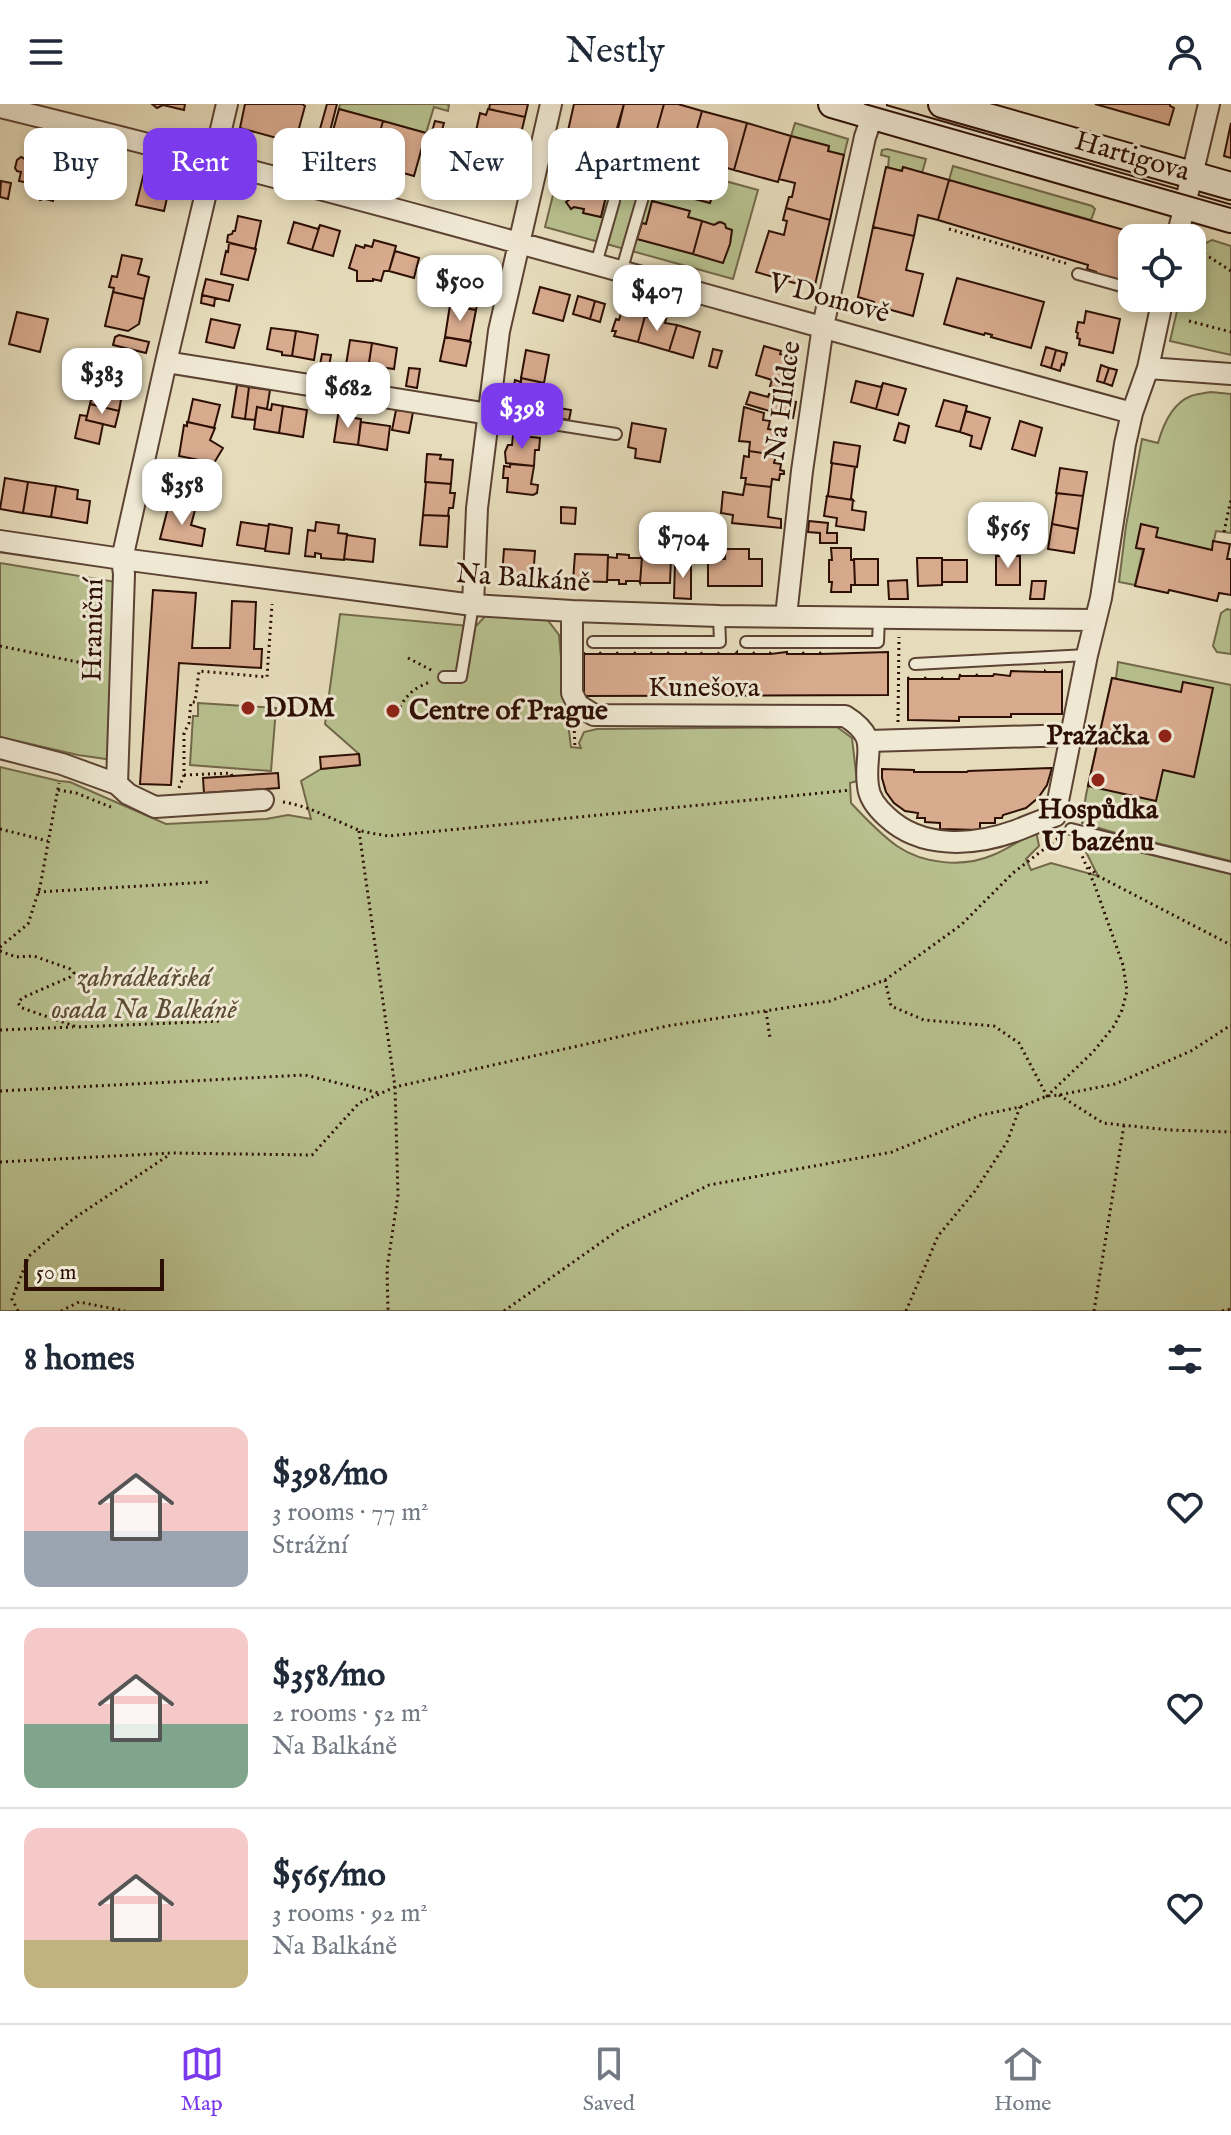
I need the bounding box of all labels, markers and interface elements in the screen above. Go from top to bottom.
text: Nestly [566,29,665,75]
icon: menu [24,30,68,74]
icon: person [1163,30,1207,74]
street label: Hartigova [1071,124,1194,190]
chip: Buy [24,128,127,200]
chip: Rent [143,128,257,200]
chip: Filters [273,128,405,200]
chip: New [421,128,532,200]
chip: Apartment [548,128,728,200]
map controls [1118,224,1206,312]
button: locate [1118,224,1206,312]
pin: $500 [413,255,507,323]
text: $500 [435,264,485,297]
pin: $407 [610,265,704,333]
street label: V Domově [764,266,893,332]
text: $407 [631,274,683,307]
street label: Na Hlídce [758,339,810,463]
pin: $383 [55,348,149,416]
text: $383 [80,357,124,390]
pin: $682 [301,362,395,430]
text: $682 [324,371,372,404]
pin: $398 [475,383,569,451]
text: $398 [499,392,545,425]
pin: $358 [135,459,229,527]
text: $358 [160,468,204,501]
pin: $565 [961,502,1055,570]
text: $565 [986,511,1030,544]
pin: $704 [636,512,730,580]
text: $704 [657,521,709,554]
street label: Na Balkáně [455,557,592,601]
street label: Hraniční [76,577,112,682]
street label: Kunešova [648,671,761,706]
place label: DDM [264,691,335,726]
place label: Centre of Prague [409,694,608,729]
marker: DDM [239,699,257,717]
marker: Centre of Prague [384,702,402,720]
place label: Pražačka [1046,719,1150,754]
marker: Pražačka [1156,727,1174,745]
marker: Hospůdka U bazénu [1089,771,1107,789]
place label: Hospůdka U bazénu [1038,793,1159,860]
park label: zahrádkářská osada Na Balkáně [51,961,240,1028]
scale bar [24,1255,164,1291]
text: 50 m [36,1259,77,1287]
icon: filters [1163,1337,1207,1381]
text: 8 homes [24,1338,135,1381]
text: $398/mo [272,1453,388,1496]
icon: home [88,1459,184,1555]
icon: heart [1163,1485,1207,1529]
text: 3 rooms · 77 m² [272,1496,429,1529]
text: Strážní [272,1529,348,1562]
text: $358/mo [272,1654,385,1697]
icon: home [88,1660,184,1756]
icon: heart [1163,1686,1207,1730]
text: 2 rooms · 52 m² [272,1697,428,1730]
text: Na Balkáně [272,1730,397,1763]
text: $565/mo [272,1854,386,1897]
icon: home [88,1860,184,1956]
icon: heart [1163,1886,1207,1930]
text: 3 rooms · 92 m² [272,1897,428,1930]
text: Na Balkáně [272,1930,397,1963]
tab: Map [180,2042,224,2118]
tab: Saved [583,2042,635,2118]
tab: Home [994,2042,1051,2118]

